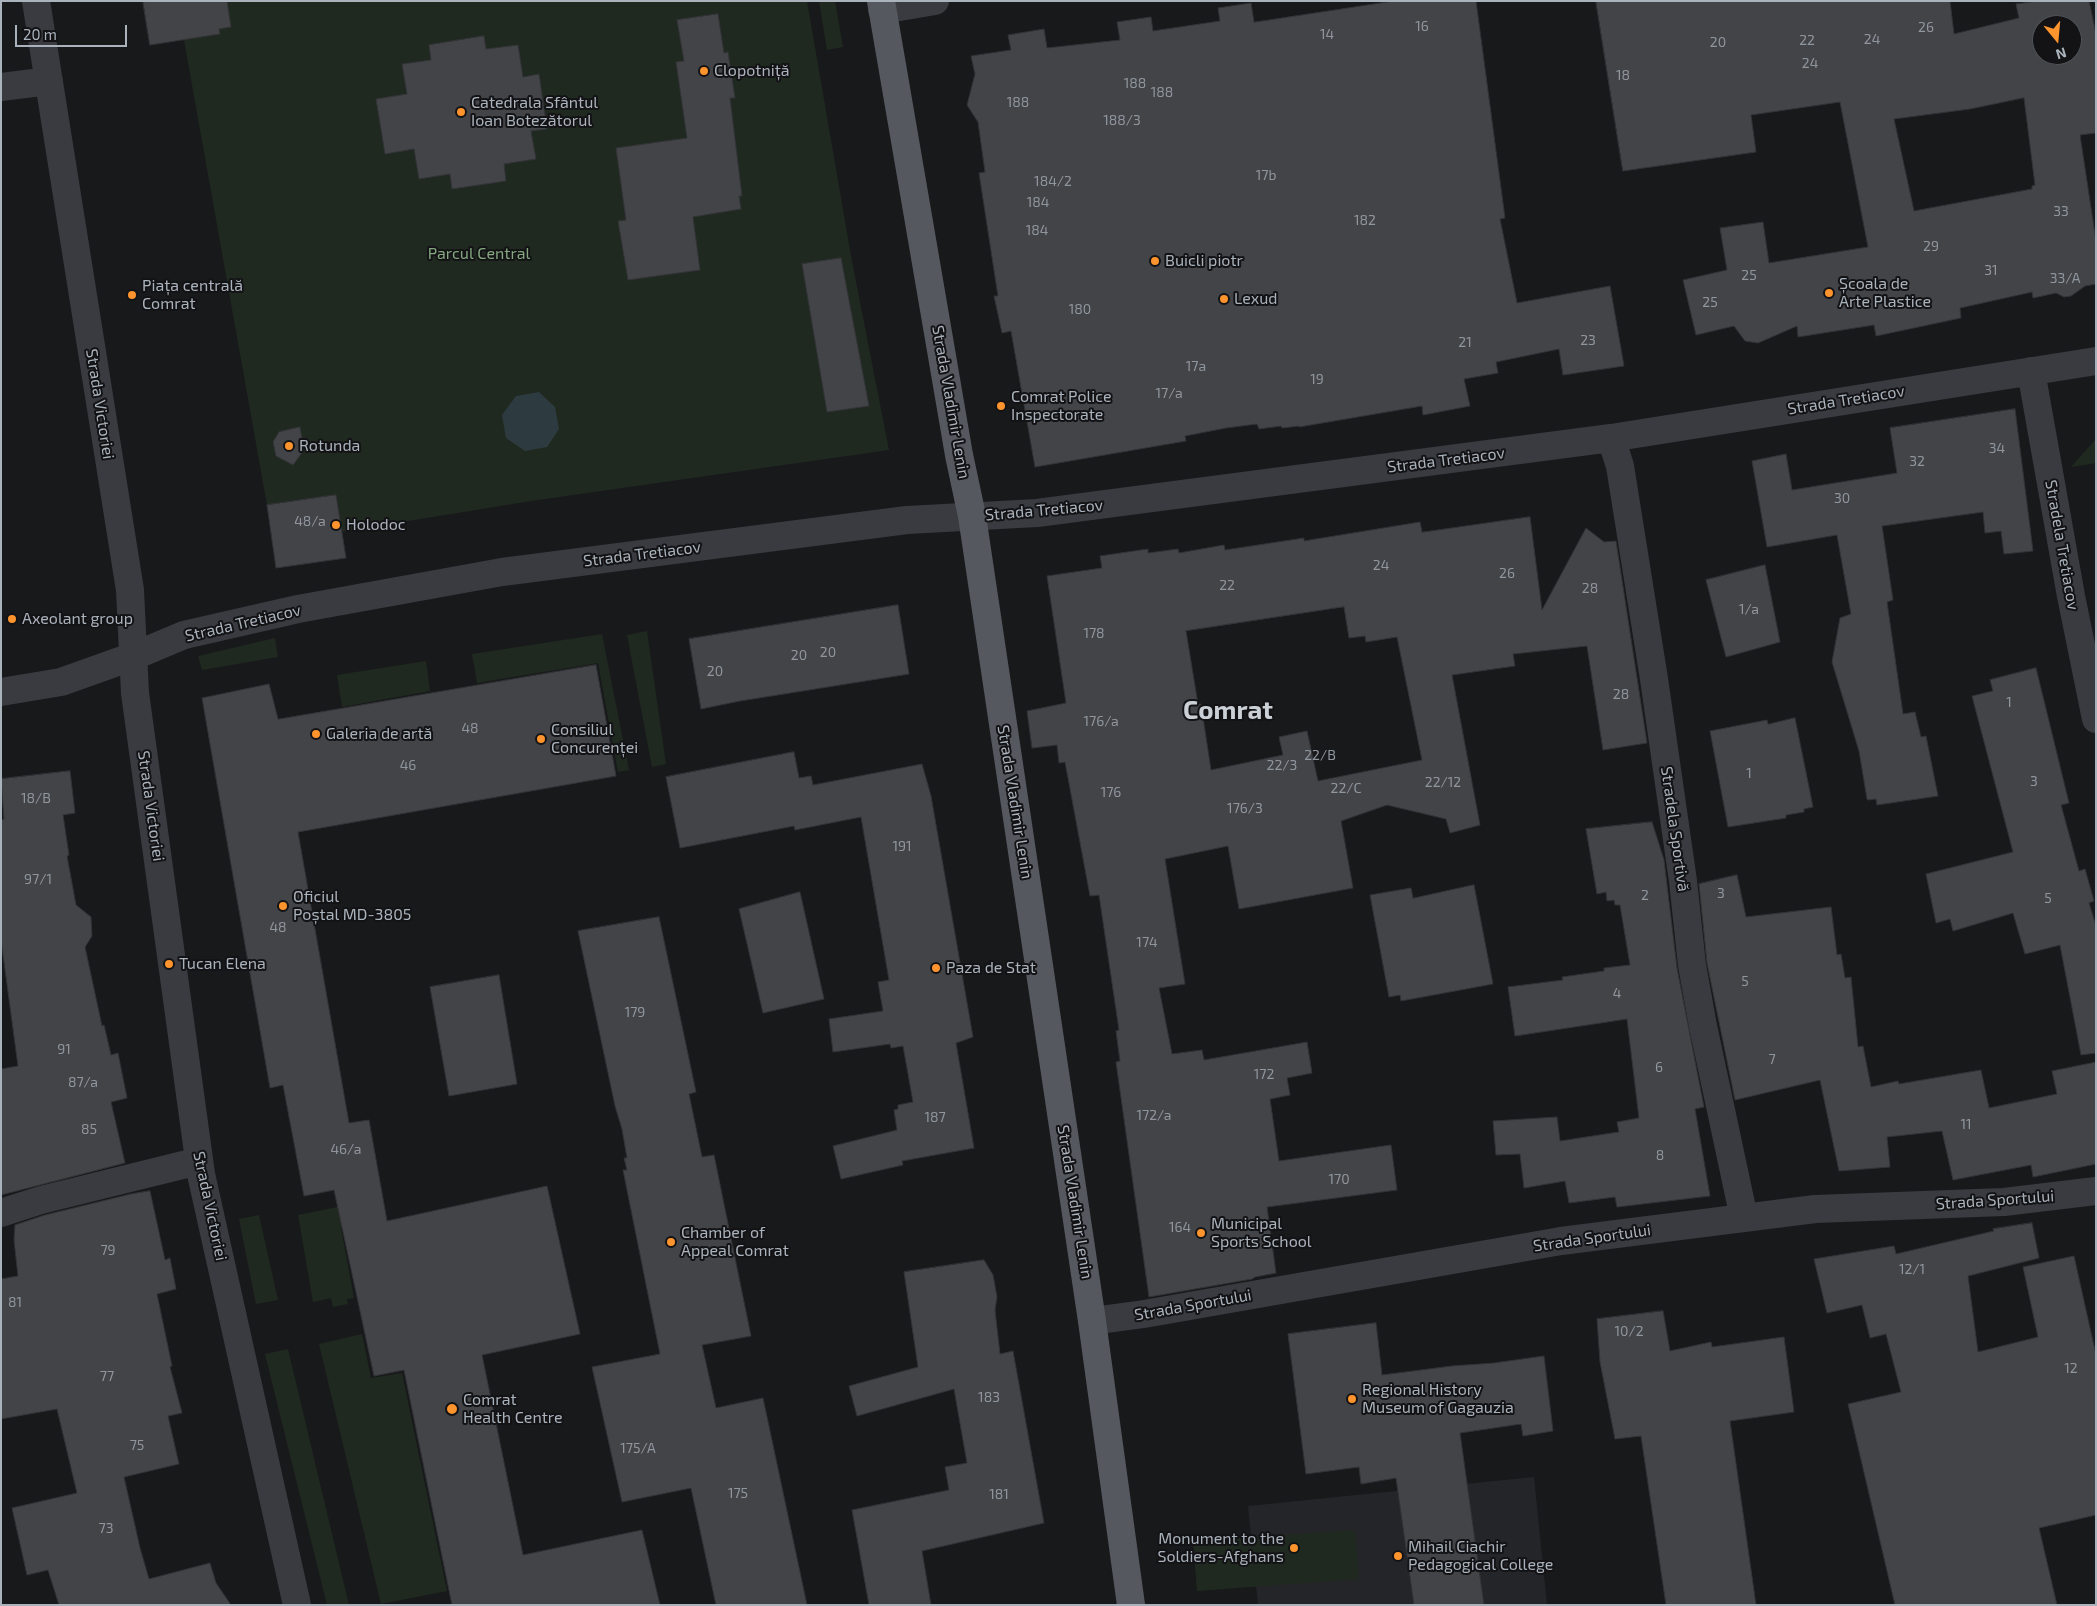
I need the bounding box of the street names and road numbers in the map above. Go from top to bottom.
street label: Strada Vladimir Lenin [928,324,974,480]
street label: Strada Victoriei [82,348,118,460]
street label: Strada Tretiacov [1786,381,1906,419]
street label: Strada Tretiacov [1386,443,1506,477]
street label: Stradela Tretiacov [2041,479,2083,611]
street label: Strada Tretiacov [984,495,1104,525]
street label: Strada Tretiacov [582,537,702,571]
street label: Strada Tretiacov [183,600,303,646]
street label: Strada Vladimir Lenin [993,724,1037,880]
street label: Strada Victoriei [134,750,168,862]
street label: Stradela Sportivă [1657,765,1693,893]
street label: Strada Vladimir Lenin [1053,1124,1097,1280]
street label: Strada Victoriei [189,1150,231,1262]
street label: Strada Sportului [1935,1186,2055,1214]
street label: Strada Sportului [1532,1220,1652,1256]
street label: Strada Sportului [1133,1285,1253,1325]

